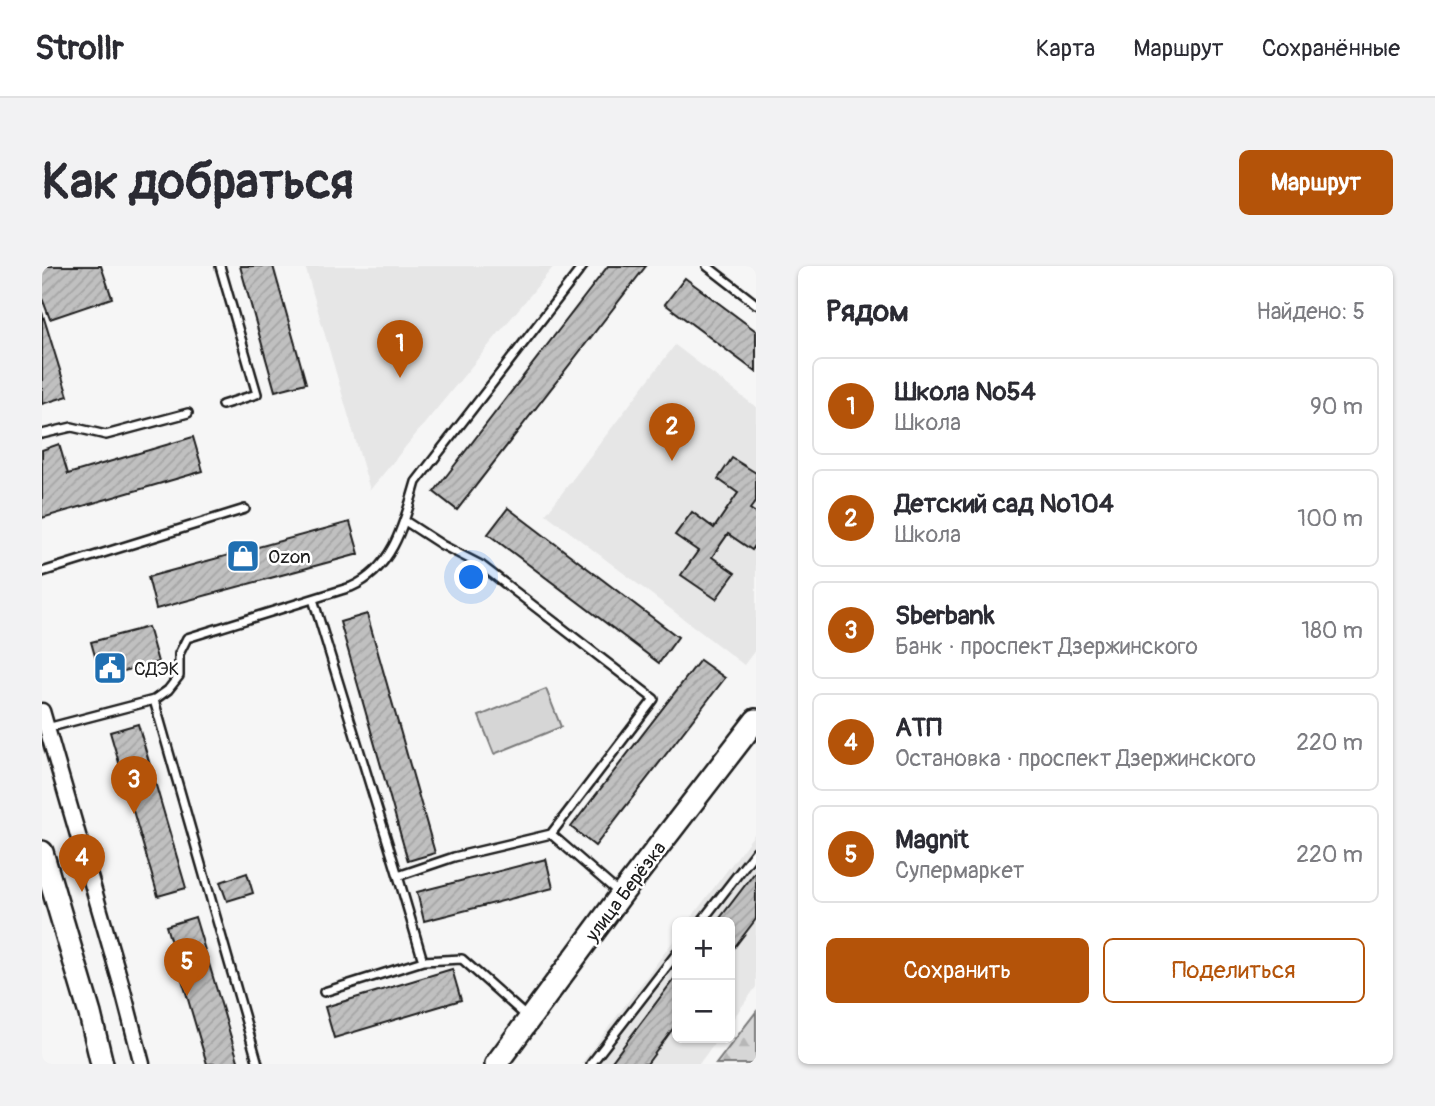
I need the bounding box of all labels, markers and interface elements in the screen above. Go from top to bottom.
text: Strollr [35,28,124,69]
text: Карта [1036,34,1095,63]
text: Маршрут [1133,34,1224,63]
text: Сохранённые [1262,34,1400,63]
button: Маршрут [1239,150,1393,215]
text: Как добраться [42,152,354,213]
text: Рядом [826,293,909,330]
text: Найдено: 5 [1256,297,1365,326]
pin: 1 [377,320,423,378]
text: Школа №54 [895,376,1036,408]
text: 1 [847,392,856,421]
text: 90 m [1310,392,1363,421]
pin: 2 [649,403,695,461]
text: Школа [895,408,961,437]
text: Детский сад №104 [895,488,1114,520]
text: 2 [845,504,857,533]
text: 100 m [1297,504,1363,533]
text: Школа [895,520,961,549]
shop icon: Ozon [224,537,262,575]
place label: Ozon [268,545,311,569]
your location [454,560,488,594]
text: Sberbank [895,600,995,632]
text: 3 [845,616,857,645]
text: 180 m [1301,616,1363,645]
text: Банк · проспект Дзержинского [895,632,1198,661]
public building icon: СДЭК [91,649,129,687]
place label: СДЭК [134,657,179,681]
text: АТП [895,712,942,744]
text: 4 [844,728,858,757]
text: 220 m [1296,728,1363,757]
text: Остановка · проспект Дзержинского [895,744,1256,773]
pin: 3 [111,756,157,814]
text: Magnit [895,824,969,856]
pin: 4 [59,834,105,892]
street label: улица Берёзка [580,837,671,947]
text: 5 [845,840,857,869]
text: 220 m [1296,840,1363,869]
text: Супермаркет [895,856,1024,885]
map controls [672,917,735,1043]
button: + [672,917,735,980]
pin: 5 [164,938,210,996]
button: Сохранить [826,938,1089,1003]
button: Поделиться [1103,938,1365,1003]
button: − [672,980,735,1043]

